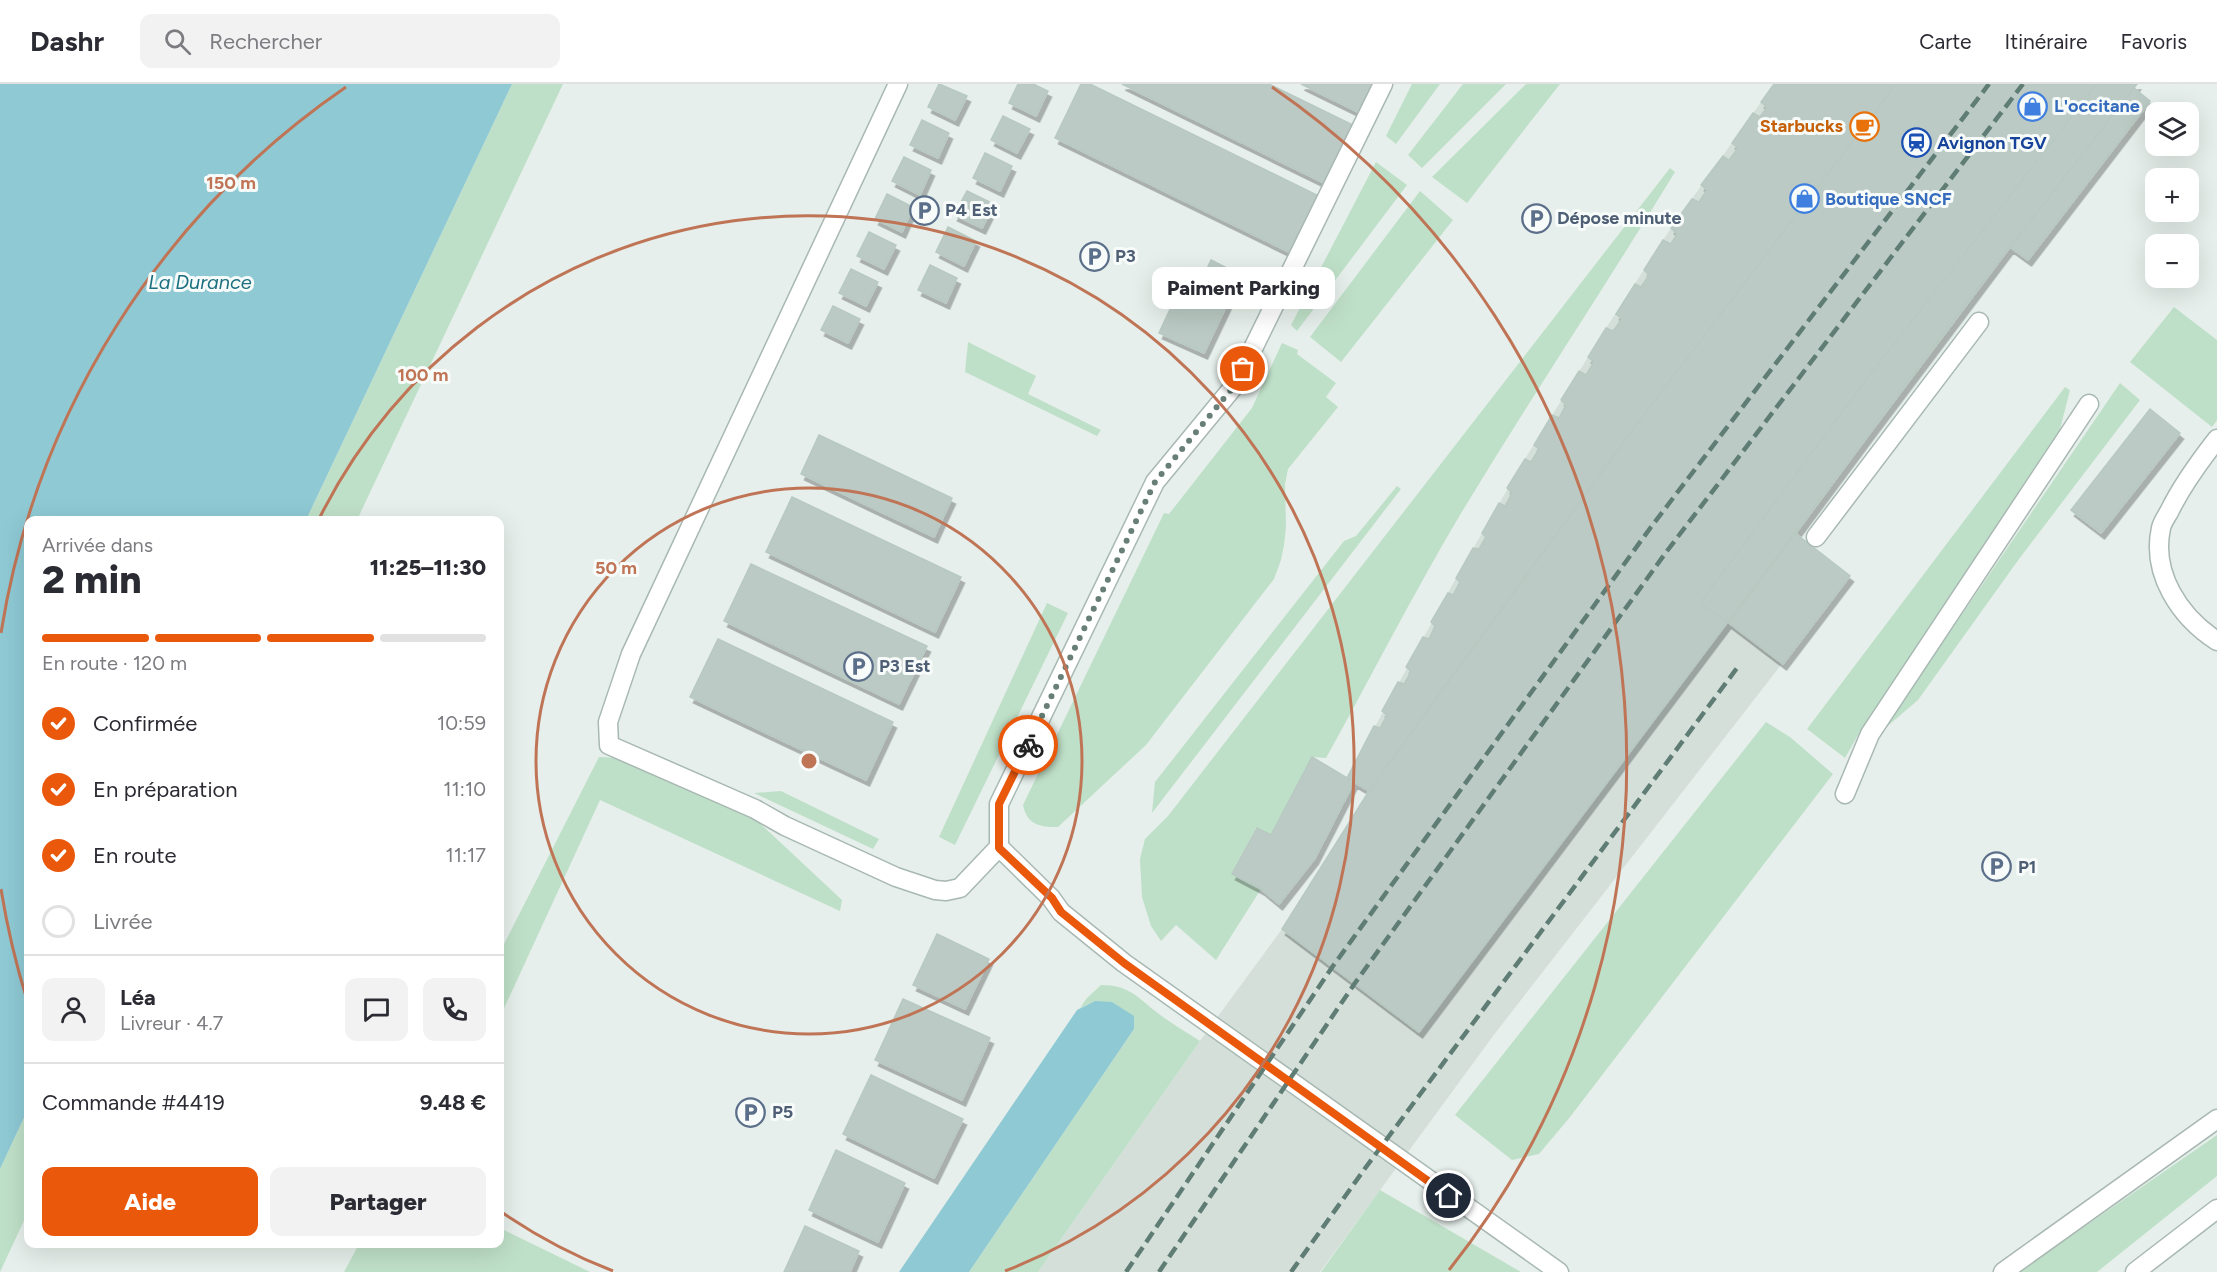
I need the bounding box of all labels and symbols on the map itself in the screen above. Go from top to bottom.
shop icon: L'occitane [2017,90,2049,122]
place label: L'occitane [2054,95,2140,117]
cafe icon: Starbucks [1848,110,1880,142]
place label: Starbucks [1760,115,1844,137]
station icon: Avignon TGV [1900,127,1932,159]
place label: Avignon TGV [1937,132,2047,154]
text: 150 m [206,172,256,194]
shop icon: Boutique SNCF [1788,183,1820,215]
place label: Boutique SNCF [1825,188,1952,210]
parking icon: P4 Est [908,194,940,226]
place label: P4 Est [945,199,998,221]
parking icon: Dépose minute [1520,202,1552,234]
place label: Dépose minute [1557,207,1681,229]
parking icon: P3 [1078,240,1110,272]
place label: P3 [1115,245,1136,267]
callout: Paiment Parking [1152,267,1334,309]
water label: La Durance [148,270,252,294]
pin [1217,343,1268,394]
text: 100 m [398,364,448,386]
text: 50 m [595,557,637,579]
parking icon: P3 Est [842,650,874,682]
place label: P3 Est [879,655,930,677]
courier [998,715,1058,775]
centre of rings [799,751,819,771]
parking icon: P1 [1981,851,2013,883]
place label: P1 [2018,856,2036,878]
parking icon: P5 [735,1096,767,1128]
place label: P5 [772,1101,793,1123]
pin [1423,1170,1474,1221]

